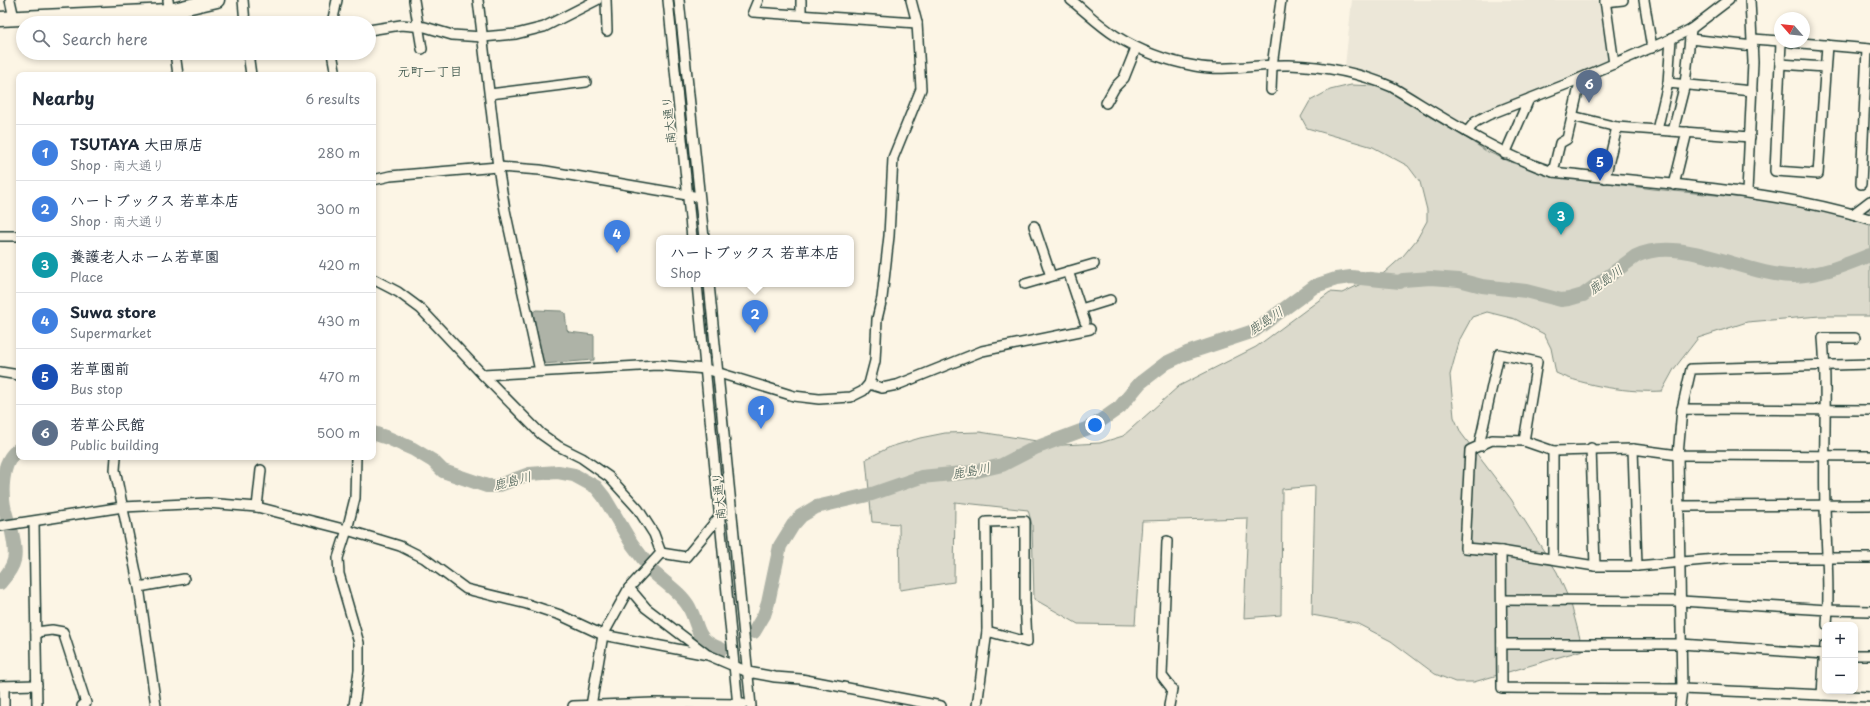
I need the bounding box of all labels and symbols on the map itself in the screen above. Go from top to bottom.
north arrow [1774,12,1810,48]
district label: 元町一丁目 [397,61,463,80]
pin: 6 [1576,70,1602,103]
street label: 南大通り [657,95,679,145]
pin: 5 [1587,148,1613,181]
pin: 3 [1548,202,1574,235]
pin: 4 [604,220,630,253]
water label: 鹿島川 [1584,260,1626,298]
pin: 2 [742,300,768,333]
water label: 鹿島川 [1243,301,1287,339]
pin: 1 [748,396,774,429]
your location [1085,415,1105,435]
water label: 鹿島川 [950,457,992,483]
water label: 鹿島川 [491,466,533,494]
street label: 南大通り [707,471,729,521]

